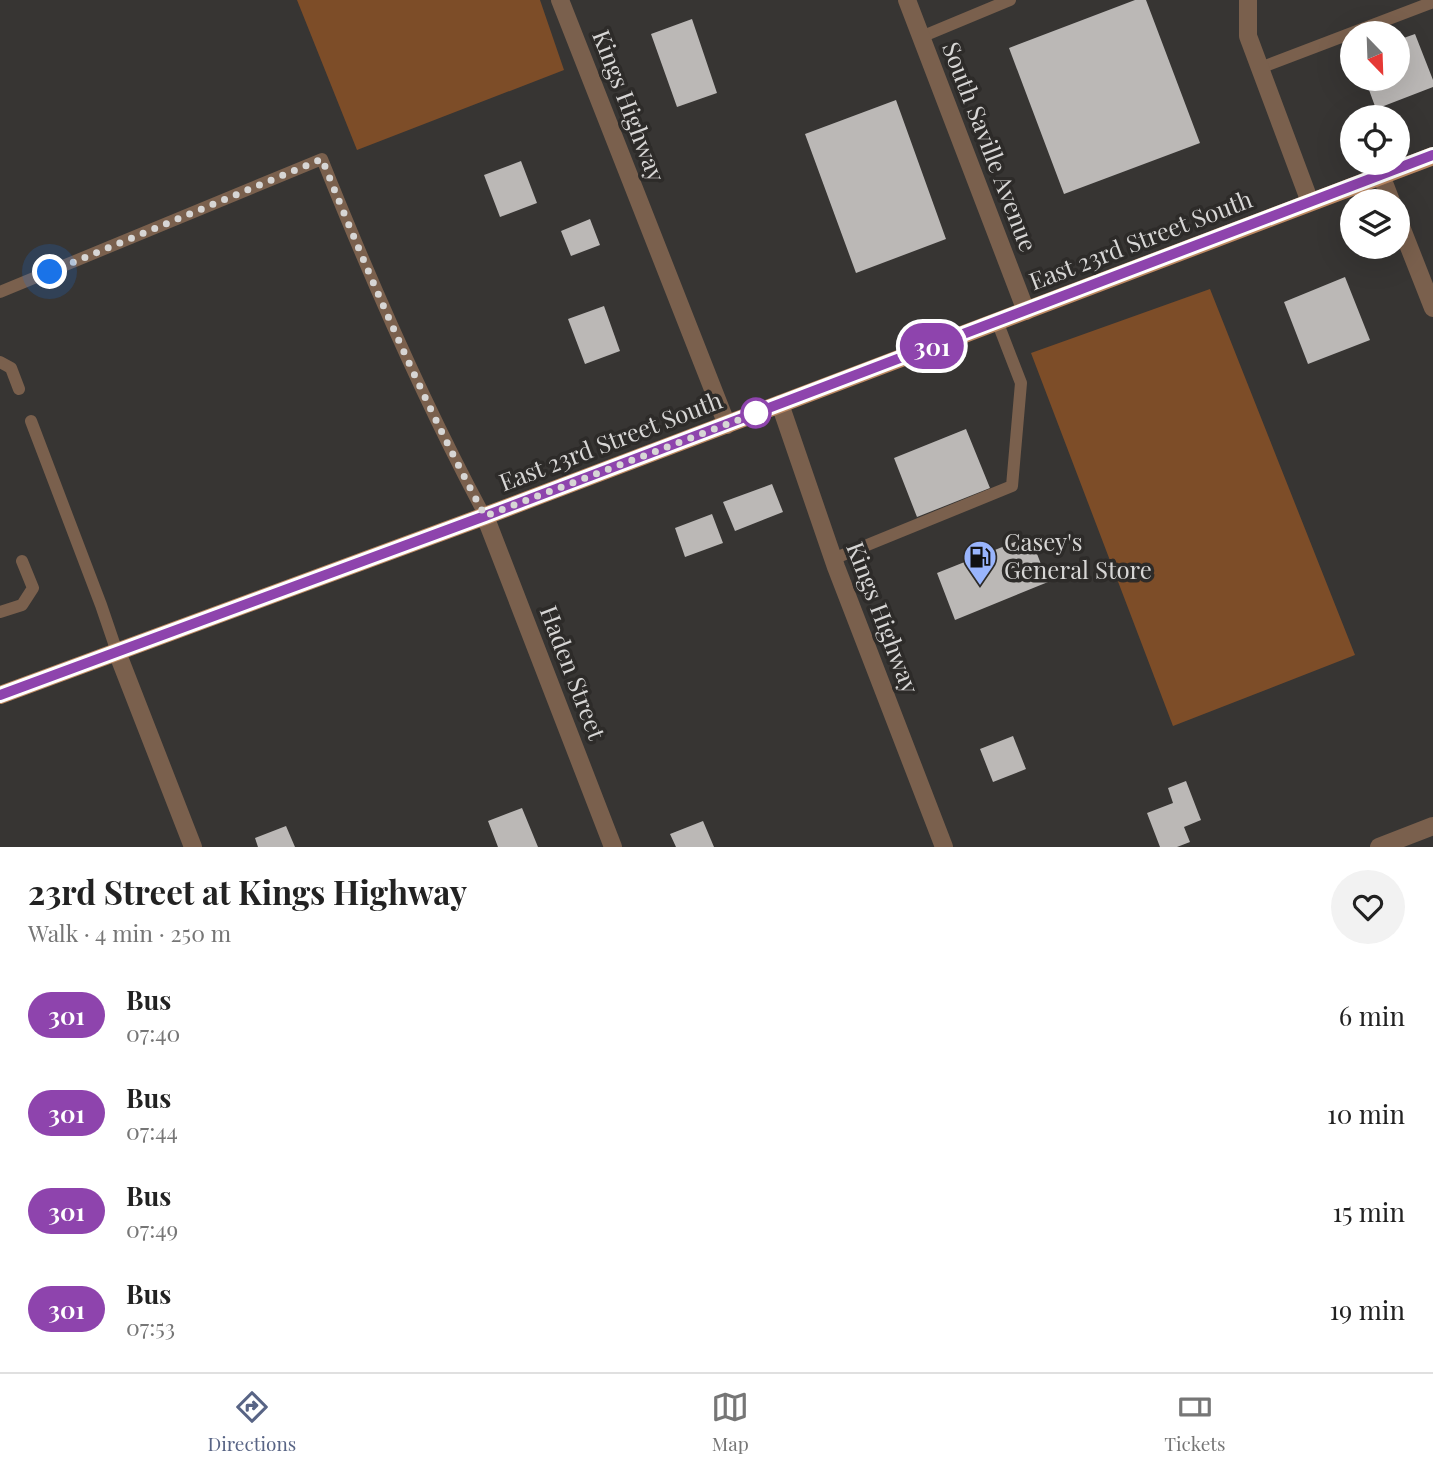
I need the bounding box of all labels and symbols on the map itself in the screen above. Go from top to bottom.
north arrow [1340,21,1410,91]
street label: Kings Highway [586,25,673,186]
street label: South Saville Avenue [936,37,1046,256]
street label: East 23rd Street South [1024,182,1256,296]
your location [32,254,67,289]
line badge: 301 [892,323,972,369]
street label: East 23rd Street South [494,383,726,497]
unlabelled marker [741,398,771,428]
place label: Casey's General Store [1004,525,1152,585]
street label: Kings Highway [840,537,927,698]
fuel station icon: Casey's General Store [961,538,999,587]
street label: Haden Street [534,601,614,744]

